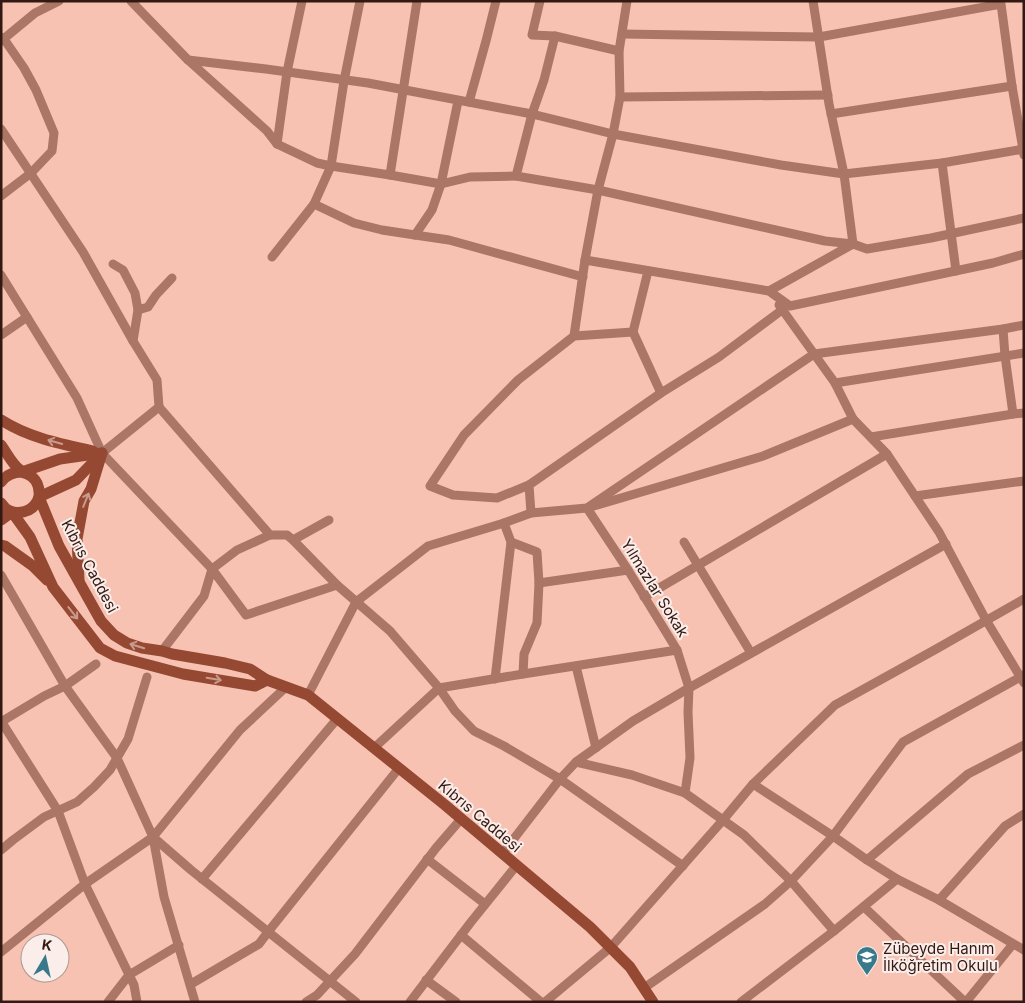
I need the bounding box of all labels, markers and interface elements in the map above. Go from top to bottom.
one-way arrow [47,437,63,447]
one-way arrow [82,493,92,508]
street label: Kıbrıs Caddesi [57,516,123,616]
street label: Yılmazlar Sokak [617,535,693,641]
one-way arrow [68,606,79,619]
one-way arrow [129,640,145,650]
one-way arrow [206,674,222,684]
street label: Kıbrıs Caddesi [435,776,525,856]
north arrow [20,933,70,983]
text: K [41,935,53,954]
place label: Zübeyde Hanım İlköğretim Okulu [883,939,998,975]
school or university icon: Zübeyde Hanım İlköğretim Okulu [855,945,879,976]

